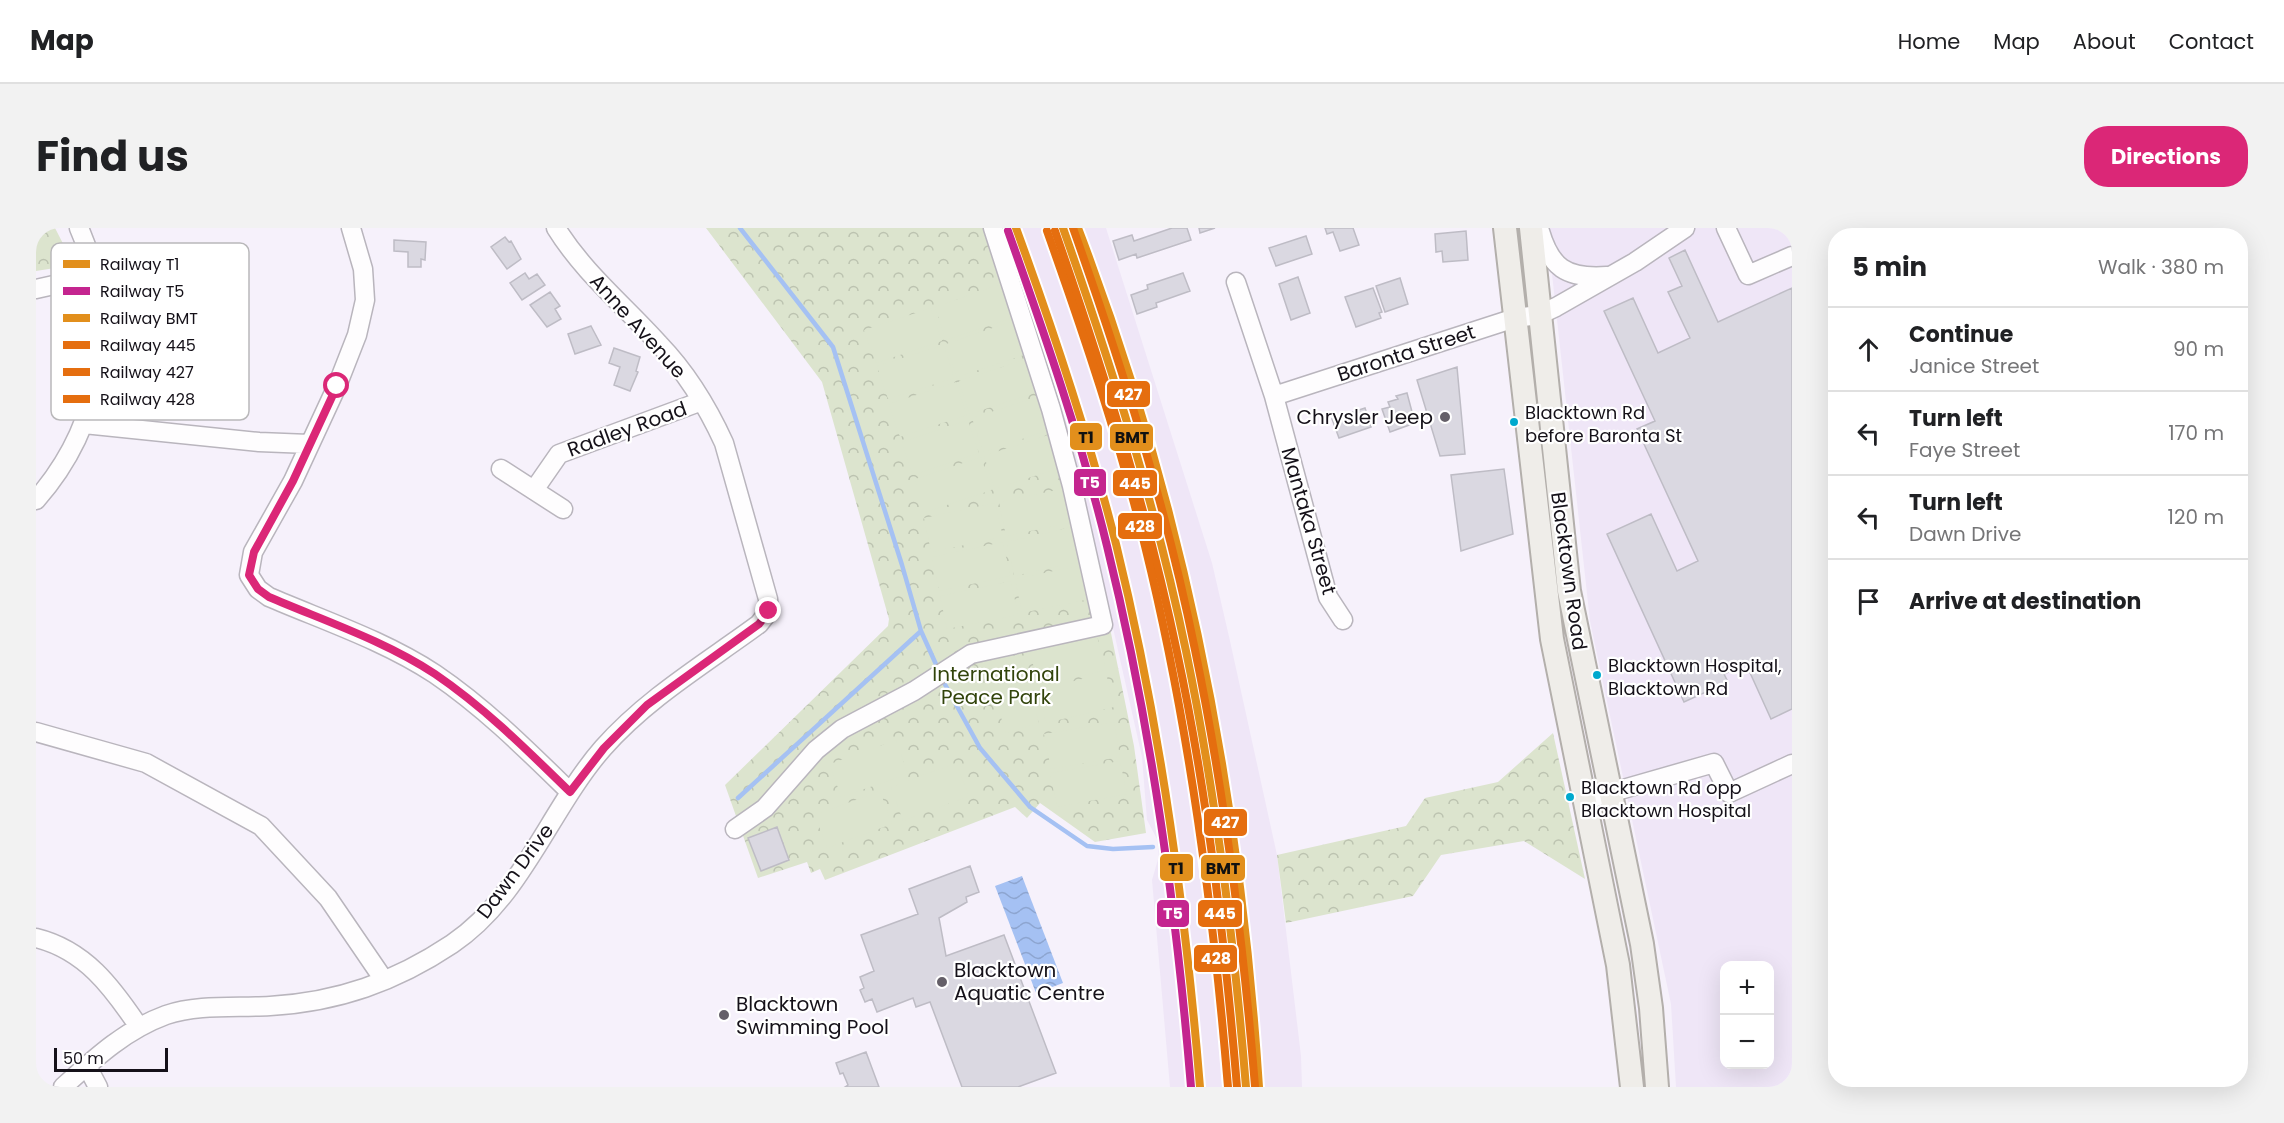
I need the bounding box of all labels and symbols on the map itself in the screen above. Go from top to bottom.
legend [51,243,249,420]
text: Railway T1 [100,253,179,276]
street label: Anne Avenue [583,268,693,384]
text: Railway T5 [100,280,184,303]
text: Railway BMT [100,307,198,330]
street label: Baronta Street [1333,318,1479,388]
text: Railway 445 [100,334,196,357]
text: Railway 427 [100,361,194,384]
route start [323,372,349,398]
line badge: 427 [1106,380,1151,408]
text: 427 [1114,383,1143,406]
text: Railway 428 [100,388,195,411]
street label: Radley Road [563,394,691,464]
place label: Blacktown Rd before Baronta St [1525,400,1682,448]
place label: Chrysler Jeep [1297,403,1433,431]
marker: Chrysler Jeep [1438,410,1452,424]
marker: Blacktown Rd before Baronta St [1508,416,1520,428]
line badge: T1 [1069,422,1103,451]
line badge: BMT [1109,423,1154,452]
text: T1 [1078,426,1094,449]
text: BMT [1115,426,1150,449]
street label: Mantaka Street [1275,444,1343,598]
line badge: T5 [1073,468,1107,497]
line badge: 445 [1112,469,1158,497]
text: T5 [1080,471,1100,494]
text: 445 [1119,472,1151,495]
street label: Blacktown Road [1544,490,1594,652]
line badge: 428 [1117,512,1163,540]
text: 428 [1125,515,1155,538]
route end [755,597,781,623]
place label: Blacktown Hospital, Blacktown Rd [1608,653,1782,701]
park label: International Peace Park [932,660,1060,711]
marker: Blacktown Hospital, Blacktown Rd [1591,669,1603,681]
place label: Blacktown Rd opp Blacktown Hospital [1581,775,1751,823]
marker: Blacktown Rd opp Blacktown Hospital [1564,791,1576,803]
line badge: 427 [1203,808,1248,837]
text: 427 [1211,811,1240,834]
street label: Dawn Drive [470,818,560,924]
line badge: T1 [1159,853,1194,882]
line badge: BMT [1200,854,1246,882]
text: T1 [1168,857,1184,880]
text: BMT [1206,857,1241,880]
line badge: T5 [1156,899,1190,928]
line badge: 445 [1197,899,1243,928]
text: T5 [1163,902,1183,925]
text: 445 [1204,902,1236,925]
line badge: 428 [1193,944,1238,973]
text: 428 [1201,947,1231,970]
place label: Blacktown Aquatic Centre [954,956,1105,1007]
marker: Blacktown Aquatic Centre [935,975,949,989]
place label: Blacktown Swimming Pool [736,990,889,1041]
marker: Blacktown Swimming Pool [717,1008,731,1022]
scale bar [54,1045,168,1072]

